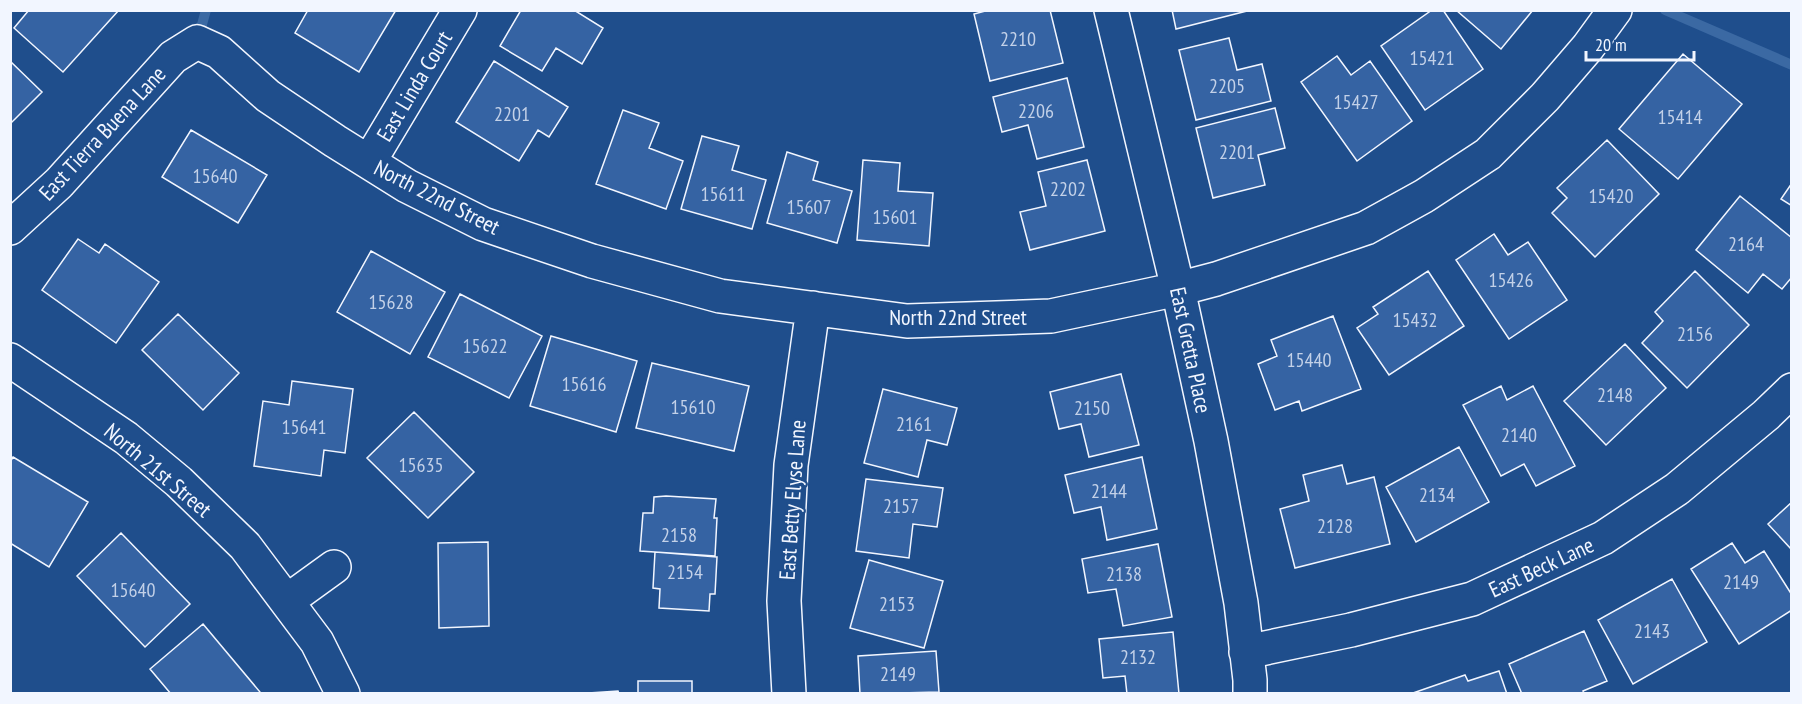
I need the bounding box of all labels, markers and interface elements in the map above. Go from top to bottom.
scale bar [1586,24,1694,62]
street label: East Linda Court [370,26,458,146]
house number: 2210 [1000,26,1036,52]
text: 20 m [1595,33,1627,56]
house number: 15421 [1410,45,1455,71]
street label: East Tierra Buena Lane [33,60,171,206]
house number: 2205 [1209,73,1245,99]
house number: 15427 [1334,89,1379,115]
house number: 2206 [1018,98,1054,124]
house number: 2201 [494,101,530,127]
house number: 15414 [1658,104,1703,130]
house number: 2201 [1219,139,1255,165]
street label: North 22nd Street [369,153,505,241]
house number: 15640 [193,163,238,189]
house number: 2202 [1050,176,1086,202]
house number: 15611 [701,181,746,207]
house number: 15420 [1589,183,1634,209]
house number: 15607 [787,194,832,220]
house number: 15601 [873,204,918,230]
house number: 2164 [1728,231,1764,257]
house number: 15426 [1489,267,1534,293]
street label: East Gretta Place [1164,284,1218,416]
house number: 15628 [369,289,414,315]
street label: North 22nd Street [889,303,1027,331]
house number: 15432 [1393,307,1438,333]
house number: 2156 [1677,321,1713,347]
house number: 15622 [463,333,508,359]
house number: 15440 [1287,347,1332,373]
house number: 15616 [562,371,607,397]
house number: 2148 [1597,382,1633,408]
house number: 15610 [671,394,716,420]
house number: 2150 [1074,395,1110,421]
house number: 2161 [896,411,932,437]
house number: 15641 [282,414,327,440]
street label: North 21st Street [99,417,217,523]
street label: East Betty Elyse Lane [772,419,812,581]
house number: 2140 [1501,422,1537,448]
house number: 15635 [399,452,444,478]
house number: 2144 [1091,478,1127,504]
house number: 2134 [1419,482,1455,508]
house number: 2157 [883,493,919,519]
house number: 2128 [1317,513,1353,539]
house number: 2158 [661,522,697,548]
street label: East Beck Lane [1484,531,1598,603]
house number: 2154 [667,559,703,585]
house number: 2138 [1106,561,1142,587]
house number: 2149 [1723,569,1759,595]
house number: 15640 [111,577,156,603]
house number: 2153 [879,591,915,617]
house number: 2143 [1634,618,1670,644]
house number: 2132 [1120,644,1156,670]
house number: 2149 [880,661,916,687]

